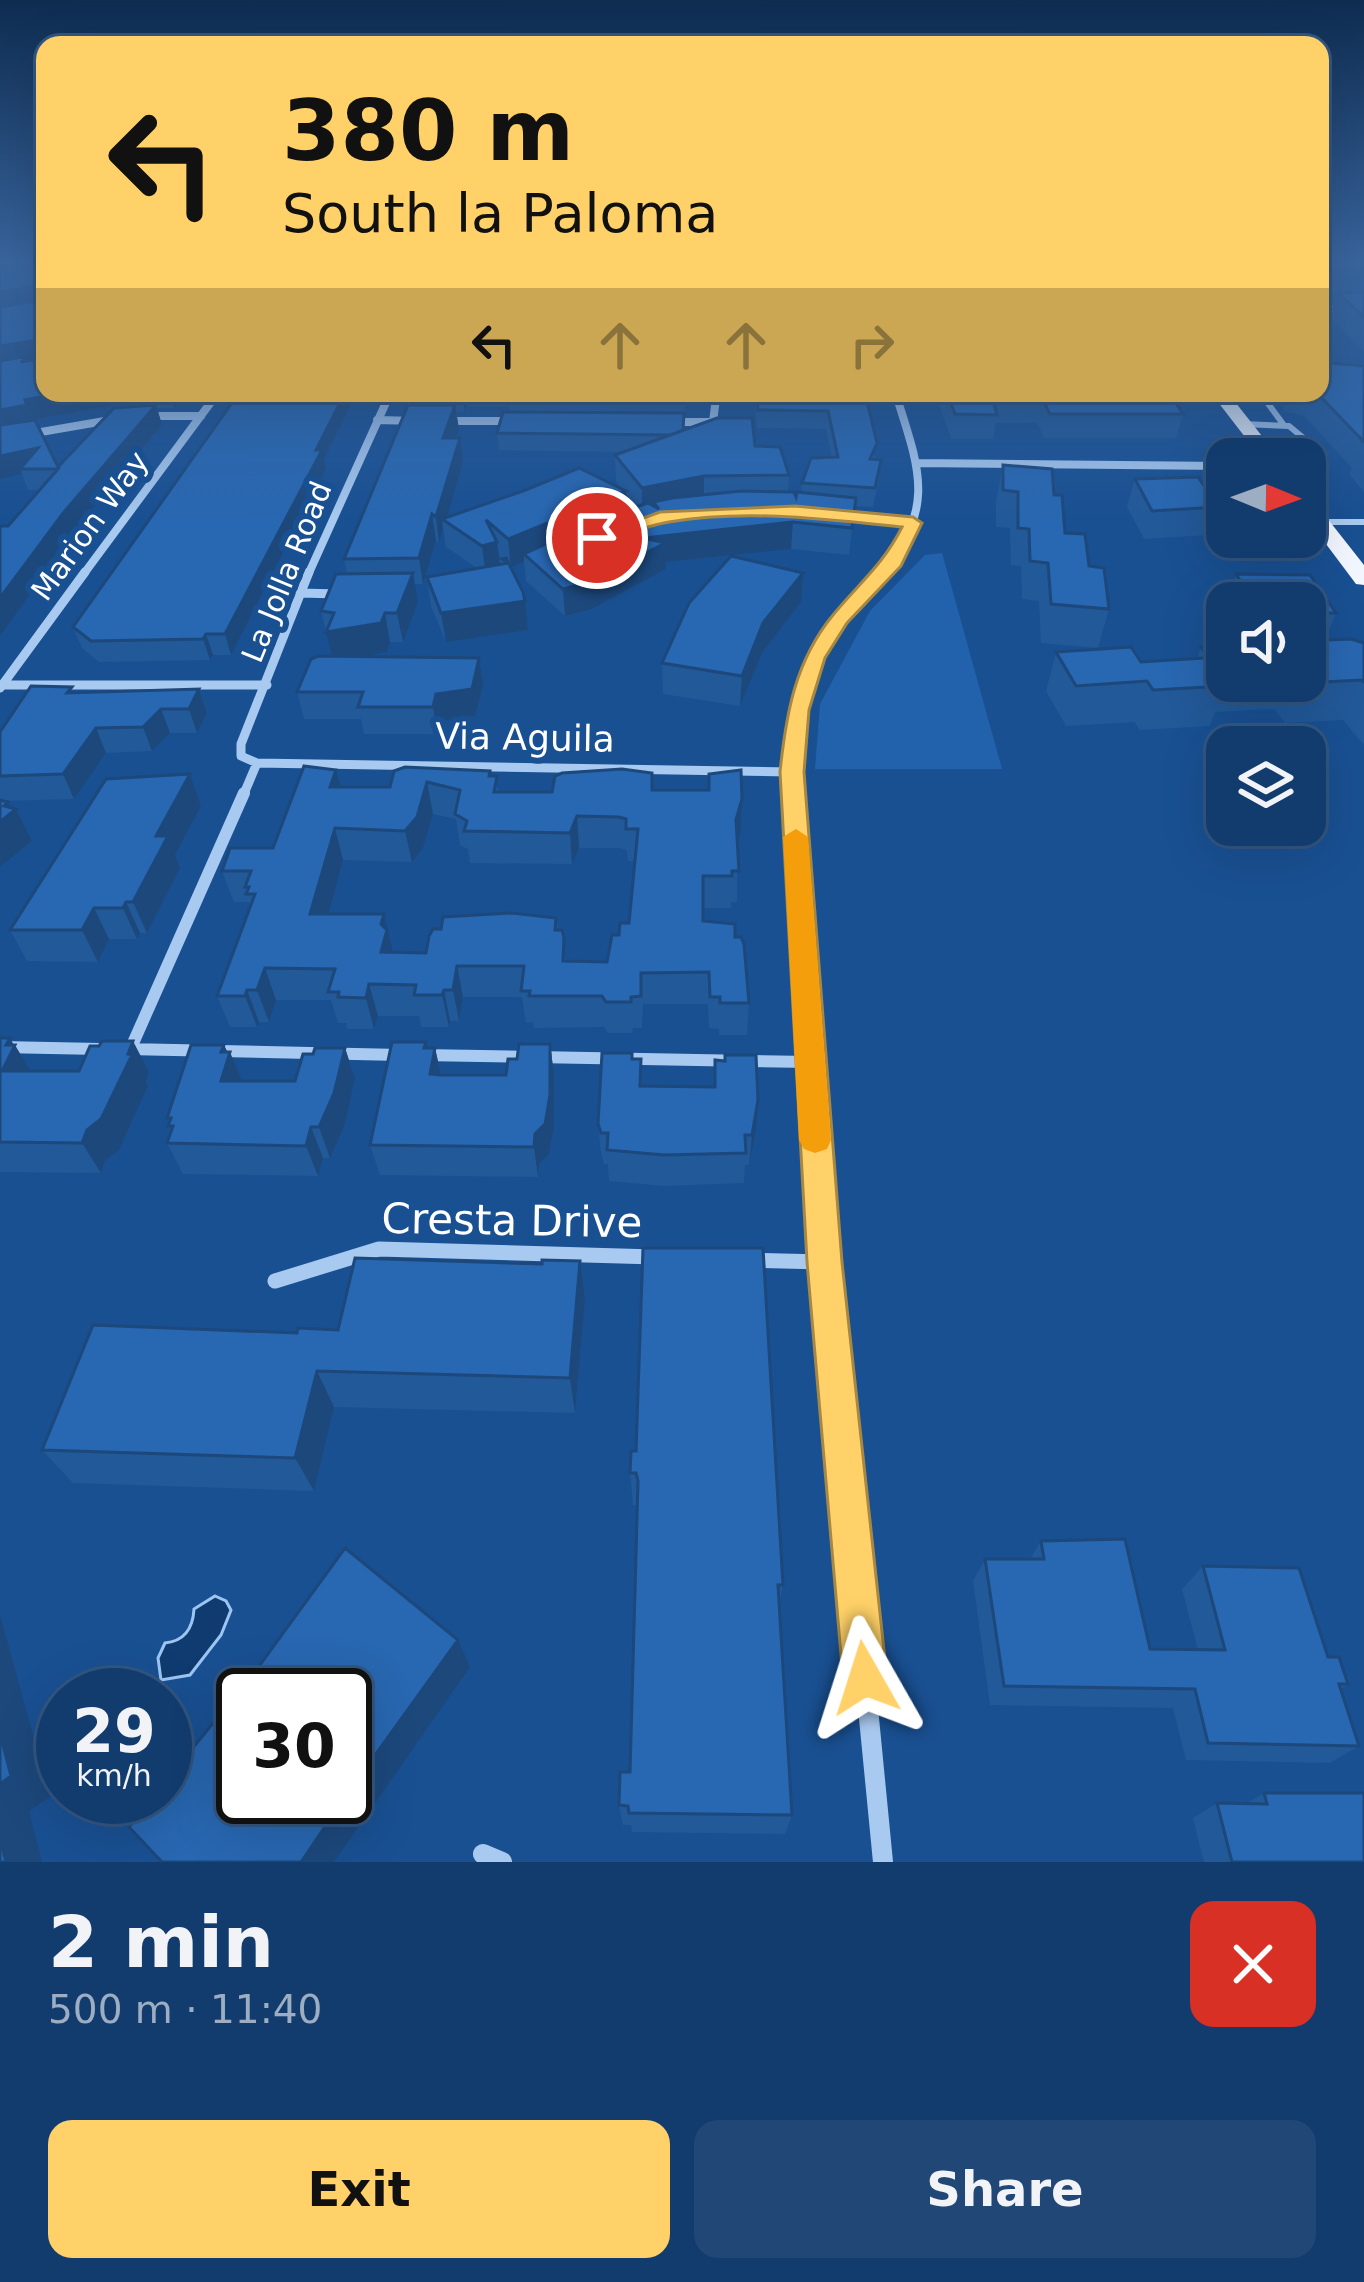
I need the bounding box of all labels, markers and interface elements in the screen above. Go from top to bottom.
text: 380 m [282,82,574,180]
icon: left [84,84,240,240]
text: South la Paloma [282,182,718,245]
icon: left [461,312,527,378]
icon: ahead [587,312,653,378]
icon: ahead [713,312,779,378]
icon: right [839,312,905,378]
north arrow [1206,438,1326,558]
map controls [1206,438,1326,846]
street label: Marion Way [24,444,155,607]
street label: La Jolla Road [234,476,339,667]
pin [546,487,648,589]
icon: arrive [564,505,630,571]
button: sound [1206,582,1326,702]
street label: Via Aguila [435,715,615,760]
button: layers [1206,726,1326,846]
street label: Cresta Drive [381,1194,643,1247]
position arrow [802,1615,928,1741]
speed limit sign: 30 [216,1668,372,1824]
text: 29 [72,1696,156,1766]
text: km/h [76,1758,152,1793]
text: 2 min [48,1900,274,1984]
button: close [1190,1901,1316,2027]
text: 500 m · 11:40 [48,1987,322,2032]
button: Exit [48,2120,670,2258]
button: Share [694,2120,1316,2258]

